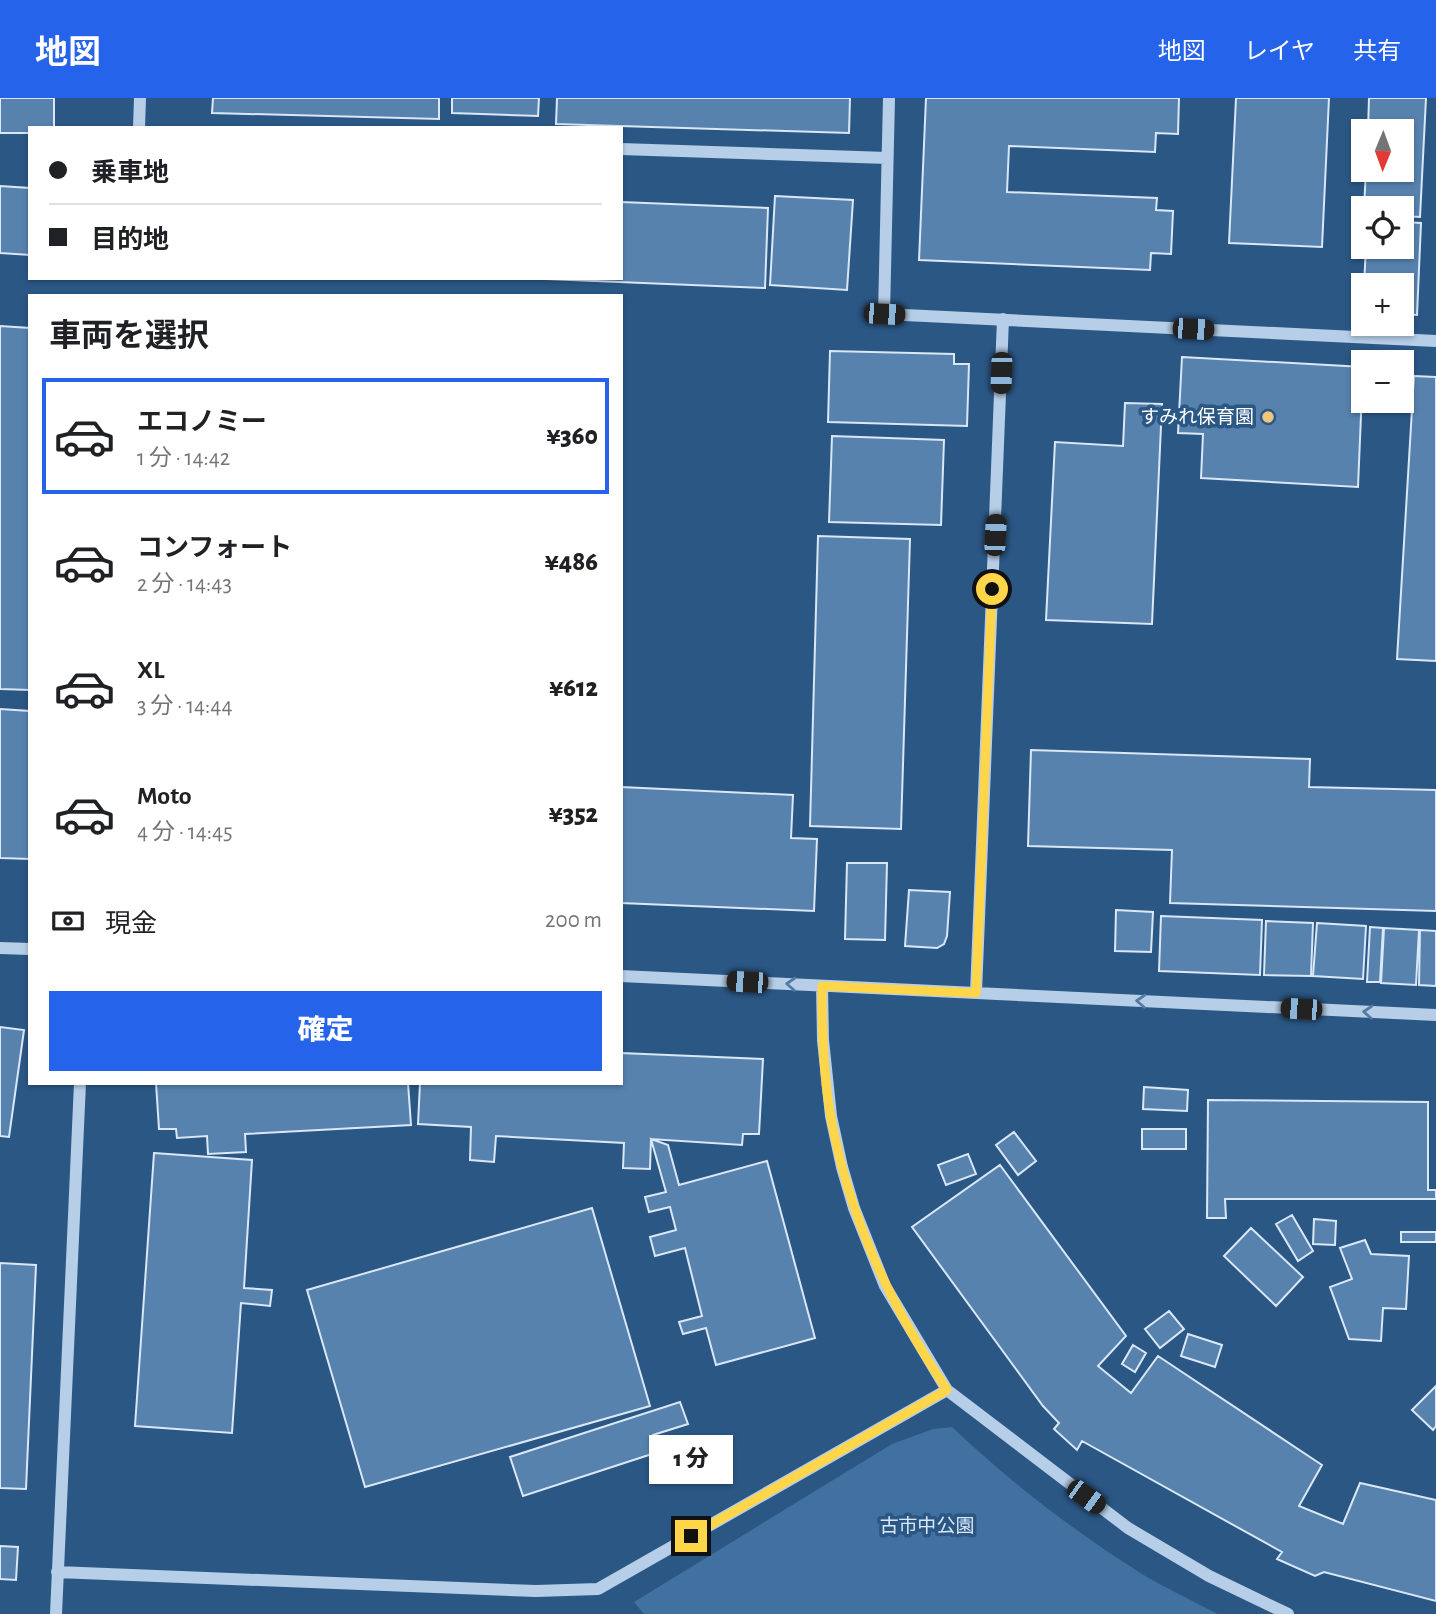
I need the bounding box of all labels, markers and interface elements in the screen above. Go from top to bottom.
text: 地図 [35,37,101,70]
text: 地図 [1158,40,1206,64]
text: レイヤ [1244,40,1315,64]
text: 共有 [1353,40,1401,64]
north arrow [1351,119,1414,182]
map controls [1351,119,1414,413]
text: 乗車地 [91,160,169,186]
button: locate [1351,196,1414,259]
text: 目的地 [91,227,169,253]
button: + [1351,273,1414,336]
car [863,302,906,326]
car [1172,317,1215,341]
text: 車両を選択 [49,320,209,352]
button: − [1351,350,1414,413]
car [990,352,1013,394]
icon: car [53,405,116,468]
place label: すみれ保育園 [1140,407,1254,427]
text: エコノミー [137,409,267,435]
marker: すみれ保育園 [1260,409,1276,425]
text: ¥360 [546,423,598,449]
text: 1 分 · 14:42 [137,447,230,470]
car [984,513,1007,557]
icon: car [53,531,116,594]
text: コンフォート [137,535,292,561]
text: ¥486 [545,549,598,575]
text: 2 分 · 14:43 [137,573,232,596]
route start [976,573,1008,605]
icon: car [53,657,116,720]
text: XL [137,657,164,683]
text: ¥612 [549,675,598,701]
text: 3 分 · 14:44 [137,695,233,718]
icon: car [53,783,116,846]
text: Moto [137,783,192,809]
text: ¥352 [548,801,598,827]
text: 4 分 · 14:45 [137,821,233,844]
icon: cash [49,902,87,940]
text: 200 m [545,909,602,932]
text: 現金 [105,911,157,937]
car [726,970,769,994]
one-way arrow [785,977,796,992]
button: 確定 [49,991,602,1071]
one-way arrow [1135,994,1146,1009]
car [1280,997,1323,1021]
one-way arrow [1362,1004,1373,1019]
callout: 1 分 [649,1434,733,1484]
text: 1 分 [674,1448,708,1471]
car [1063,1476,1110,1518]
park label: 古市中公園 [879,1515,975,1536]
route end [675,1520,707,1552]

